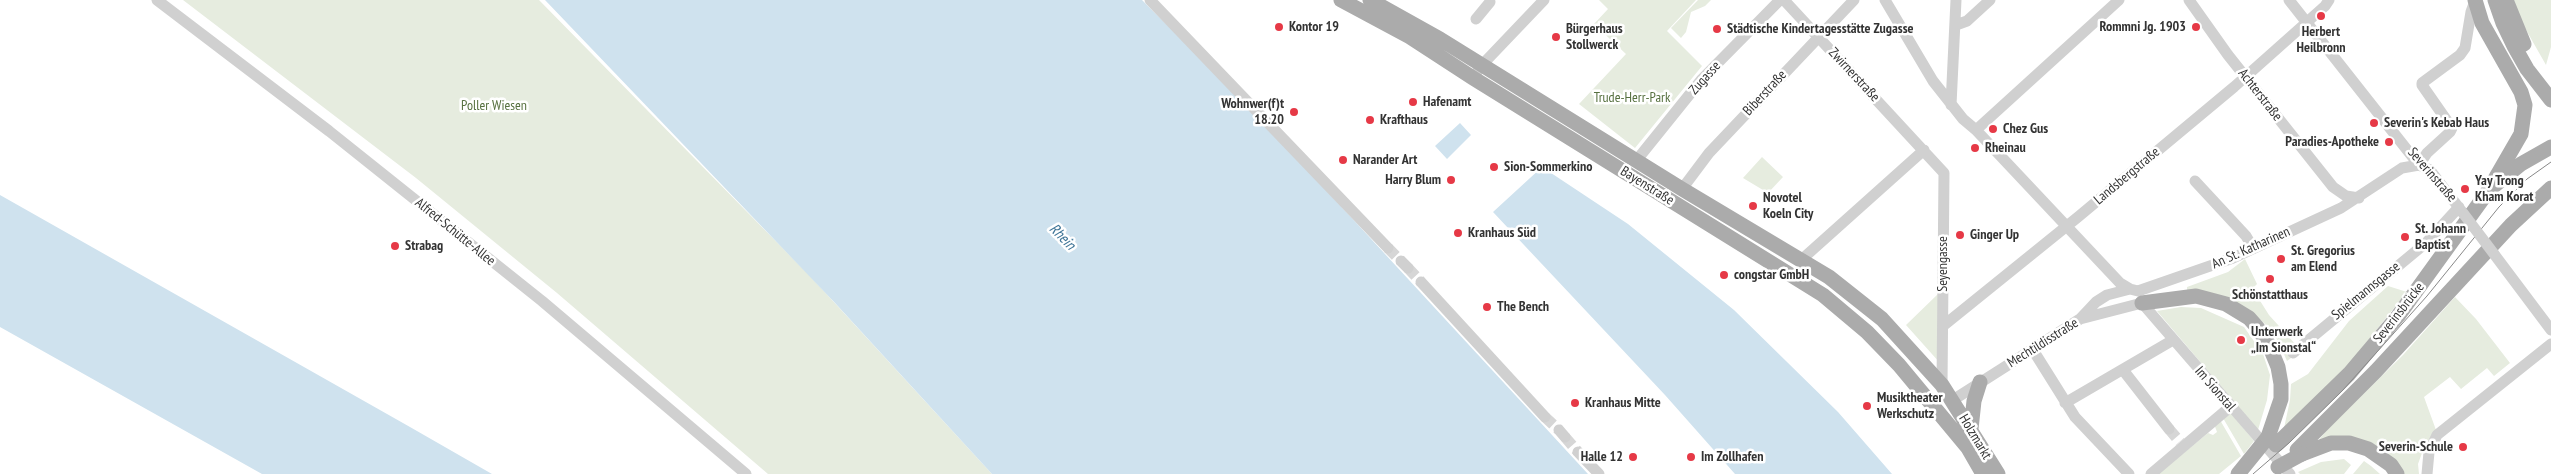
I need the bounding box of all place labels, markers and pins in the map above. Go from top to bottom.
marker: Herbert Heilbronn [2315,10,2327,22]
place label: Kontor 19 [1289,19,1339,35]
place label: Rommni Jg. 1903 [2100,19,2186,35]
marker: Kontor 19 [1273,21,1285,33]
place label: Bürgerhaus Stollwerck [1566,21,1623,54]
place label: Städtische Kindertagesstätte Zugasse [1727,21,1914,37]
marker: Rommni Jg. 1903 [2190,21,2202,33]
marker: Städtische Kindertagesstätte Zugasse [1711,23,1723,35]
place label: Herbert Heilbronn [2296,24,2346,56]
marker: Bürgerhaus Stollwerck [1550,31,1562,43]
place label: Hafenamt [1423,94,1471,110]
place label: Wohnwer(f)t 18.20 [1221,96,1284,128]
marker: Hafenamt [1407,96,1419,108]
marker: Wohnwer(f)t 18.20 [1288,106,1300,118]
place label: Krafthaus [1380,112,1428,128]
marker: Krafthaus [1364,114,1376,126]
place label: Severin's Kebab Haus [2384,115,2489,131]
marker: Severin's Kebab Haus [2368,117,2380,129]
place label: Chez Gus [2003,121,2048,137]
marker: Chez Gus [1987,123,1999,135]
place label: Paradies-Apotheke [2285,134,2379,150]
marker: Paradies-Apotheke [2383,136,2395,148]
place label: Rheinau [1985,140,2026,156]
marker: Rheinau [1969,142,1981,154]
place label: Narander Art [1353,152,1417,168]
marker: Narander Art [1337,154,1349,166]
place label: Sion-Sommerkino [1504,159,1592,175]
marker: Sion-Sommerkino [1488,161,1500,173]
place label: Harry Blum [1385,172,1441,188]
place label: Yay Trong Kham Korat [2475,173,2533,206]
marker: Harry Blum [1445,174,1457,186]
marker: Yay Trong Kham Korat [2459,183,2471,195]
place label: Novotel Koeln City [1763,190,1813,222]
marker: Novotel Koeln City [1747,200,1759,212]
place label: St. Johann Baptist [2415,221,2466,253]
place label: Kranhaus Süd [1468,225,1536,241]
marker: Kranhaus Süd [1452,227,1464,239]
place label: Ginger Up [1970,227,2019,243]
marker: Ginger Up [1954,229,1966,241]
marker: St. Johann Baptist [2399,231,2411,243]
place label: Strabag [405,238,443,254]
marker: Strabag [389,240,401,252]
place label: St. Gregorius am Elend [2291,243,2355,276]
marker: St. Gregorius am Elend [2275,253,2287,265]
place label: congstar GmbH [1734,267,1809,283]
marker: congstar GmbH [1718,269,1730,281]
marker: Schönstatthaus [2264,273,2276,285]
place label: Schönstatthaus [2232,287,2308,303]
place label: The Bench [1497,299,1549,315]
marker: The Bench [1481,301,1493,313]
place label: Unterwerk „Im Sionstal“ [2251,324,2316,357]
marker: Unterwerk „Im Sionstal“ [2235,334,2247,346]
place label: Musiktheater Werkschutz [1877,390,1943,422]
place label: Kranhaus Mitte [1585,395,1661,411]
marker: Kranhaus Mitte [1569,397,1581,409]
marker: Musiktheater Werkschutz [1861,400,1873,412]
place label: Severin-Schule [2379,439,2453,455]
marker: Severin-Schule [2457,441,2469,453]
place label: Halle 12 [1581,449,1623,465]
place label: Im Zollhafen [1701,449,1763,465]
marker: Halle 12 [1627,451,1639,463]
marker: Im Zollhafen [1685,451,1697,463]

